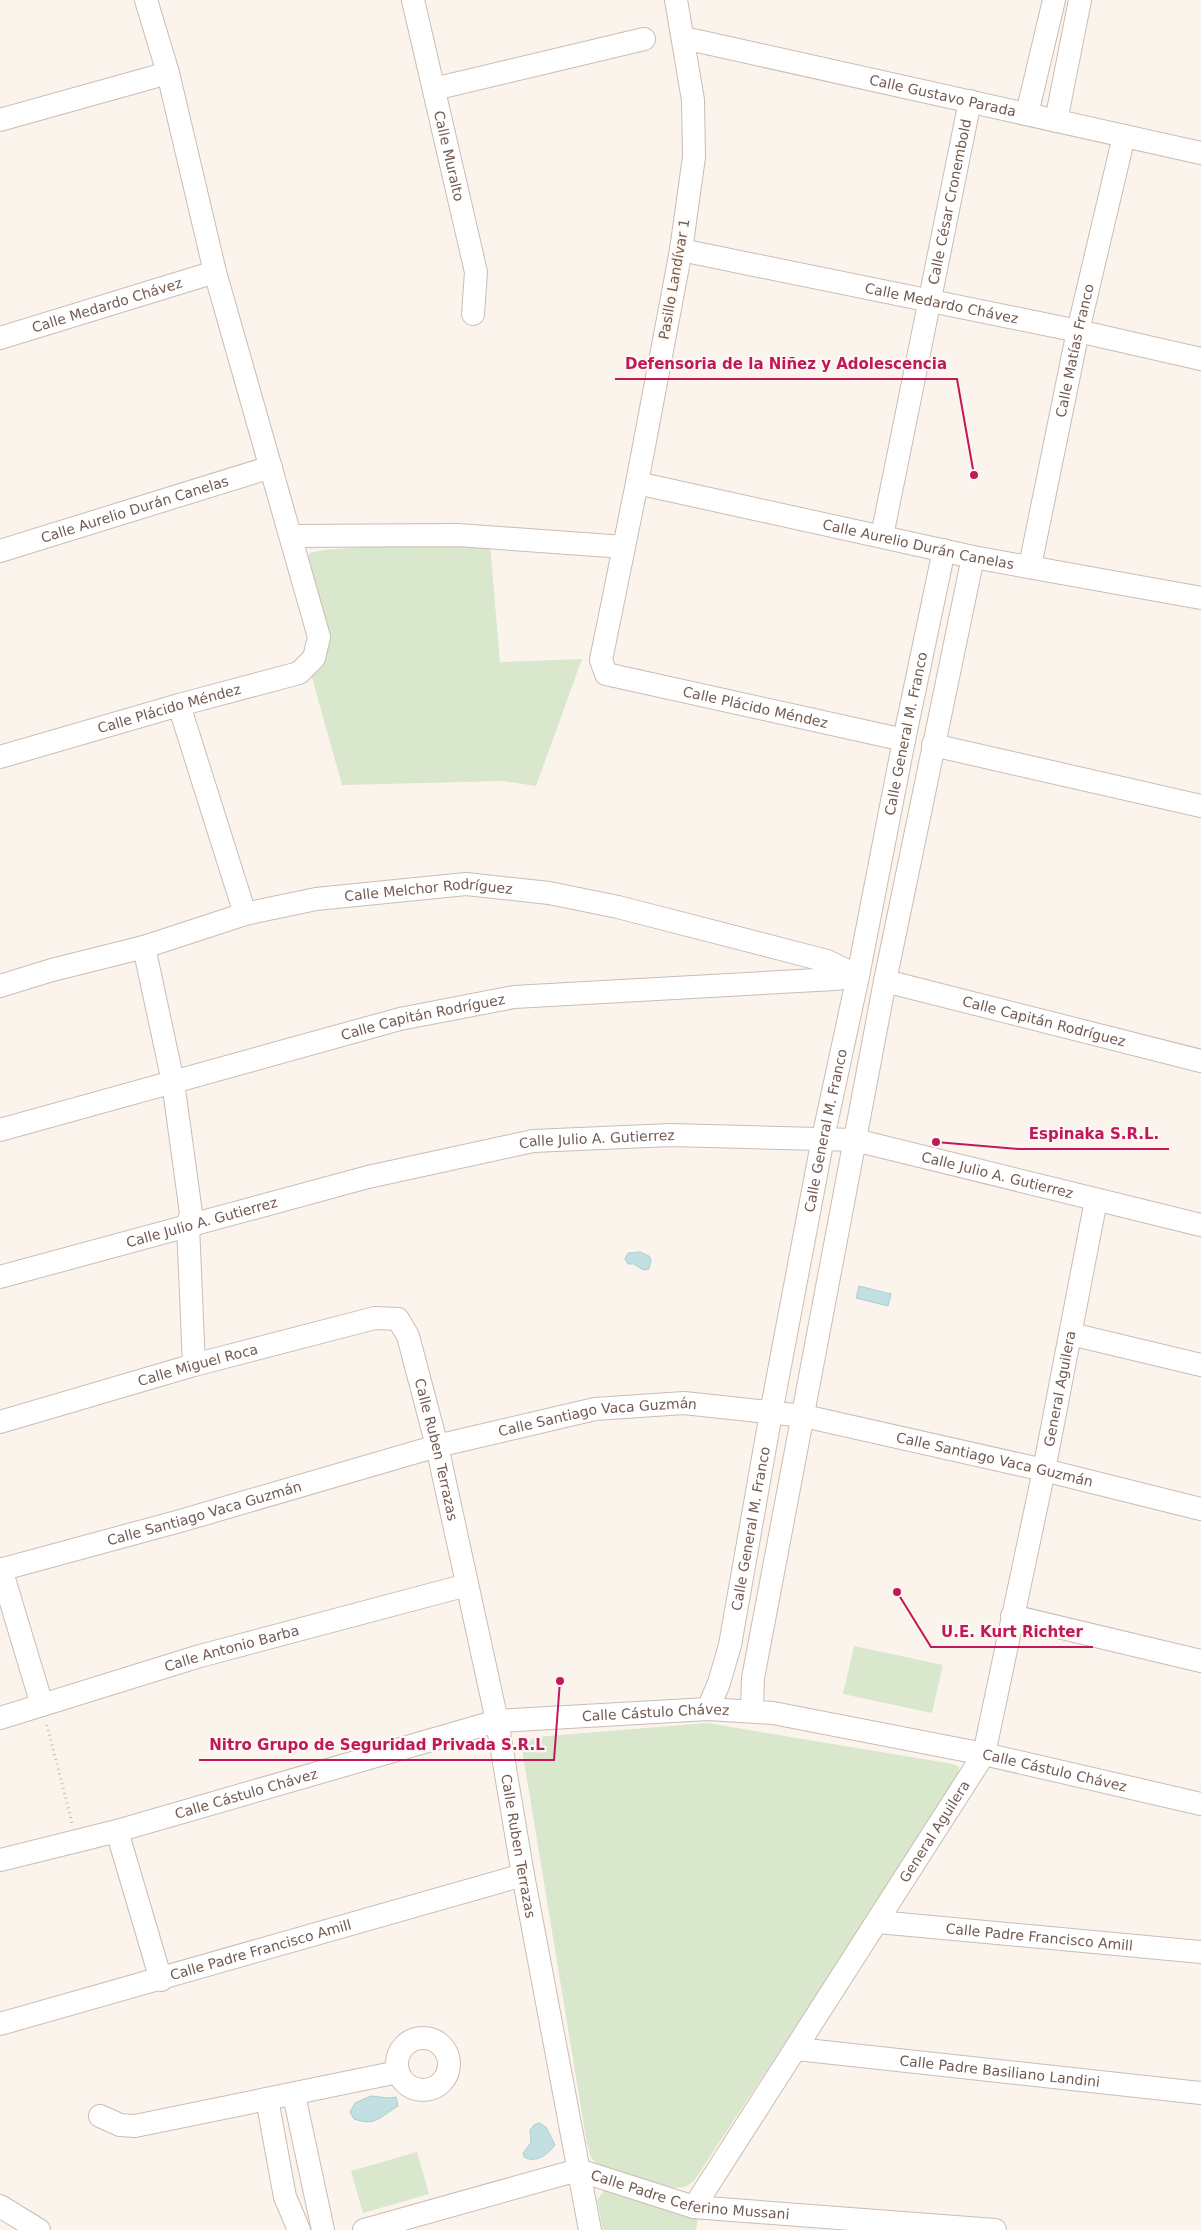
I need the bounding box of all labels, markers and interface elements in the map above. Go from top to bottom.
street label: Calle Gustavo Parada [868,71,1018,120]
street label: Calle Muralto [431,109,467,203]
street label: Calle César Cronembold [925,117,974,286]
street label: Pasillo Landívar 1 [655,217,693,341]
street label: Calle Medardo Chávez [30,275,184,336]
street label: Calle Medardo Chávez [863,280,1020,327]
street label: Calle Matías Franco [1053,282,1097,419]
callout: Defensoria de la Niñez y Adolescencia [615,349,957,379]
text: Defensoria de la Niñez y Adolescencia [625,355,947,373]
street label: Calle Aurelio Durán Canelas [39,473,230,546]
street label: Calle Aurelio Durán Canelas [821,516,1015,572]
street label: Calle General M. Franco [881,650,930,817]
street label: Calle Plácido Méndez [96,681,243,736]
street label: Calle Plácido Méndez [681,683,829,731]
street label: Calle Melchor Rodríguez [343,876,513,904]
street label: Calle Capitán Rodríguez [339,991,506,1043]
street label: Calle Capitán Rodríguez [961,993,1127,1050]
street label: Calle General M. Franco [801,1047,850,1214]
callout: Espinaka S.R.L. [1019,1119,1169,1149]
text: Espinaka S.R.L. [1029,1125,1159,1143]
street label: Calle Julio A. Gutierrez [517,1127,675,1152]
street label: Calle Julio A. Gutierrez [920,1149,1075,1201]
street label: Calle Julio A. Gutierrez [124,1194,279,1250]
street label: General Aguilera [1041,1329,1079,1448]
street label: Calle Miguel Roca [136,1341,260,1389]
street label: Calle Ruben Terrazas [411,1377,461,1522]
street label: Calle Santiago Vaca Guzmán [496,1395,698,1439]
street label: Calle Santiago Vaca Guzmán [895,1429,1095,1490]
street label: Calle General M. Franco [728,1445,773,1612]
street label: Calle Santiago Vaca Guzmán [105,1478,303,1549]
callout: U.E. Kurt Richter [931,1617,1093,1647]
street label: Calle Antonio Barba [162,1622,301,1675]
text: U.E. Kurt Richter [941,1623,1084,1641]
street label: Calle Cástulo Chávez [581,1701,730,1724]
callout: Nitro Grupo de Seguridad Privada S.R.L [199,1730,554,1760]
text: Nitro Grupo de Seguridad Privada S.R.L [209,1736,545,1754]
street label: Calle Cástulo Chávez [981,1746,1128,1795]
street label: Calle Cástulo Chávez [173,1765,319,1822]
street label: Calle Ruben Terrazas [498,1773,539,1919]
street label: General Aguilera [896,1777,973,1885]
street label: Calle Padre Francisco Amill [168,1916,353,1983]
street label: Calle Padre Francisco Amill [945,1920,1134,1954]
street label: Calle Padre Basiliano Landini [899,2052,1101,2090]
street label: Calle Padre Ceferino Mussani [589,2167,790,2222]

